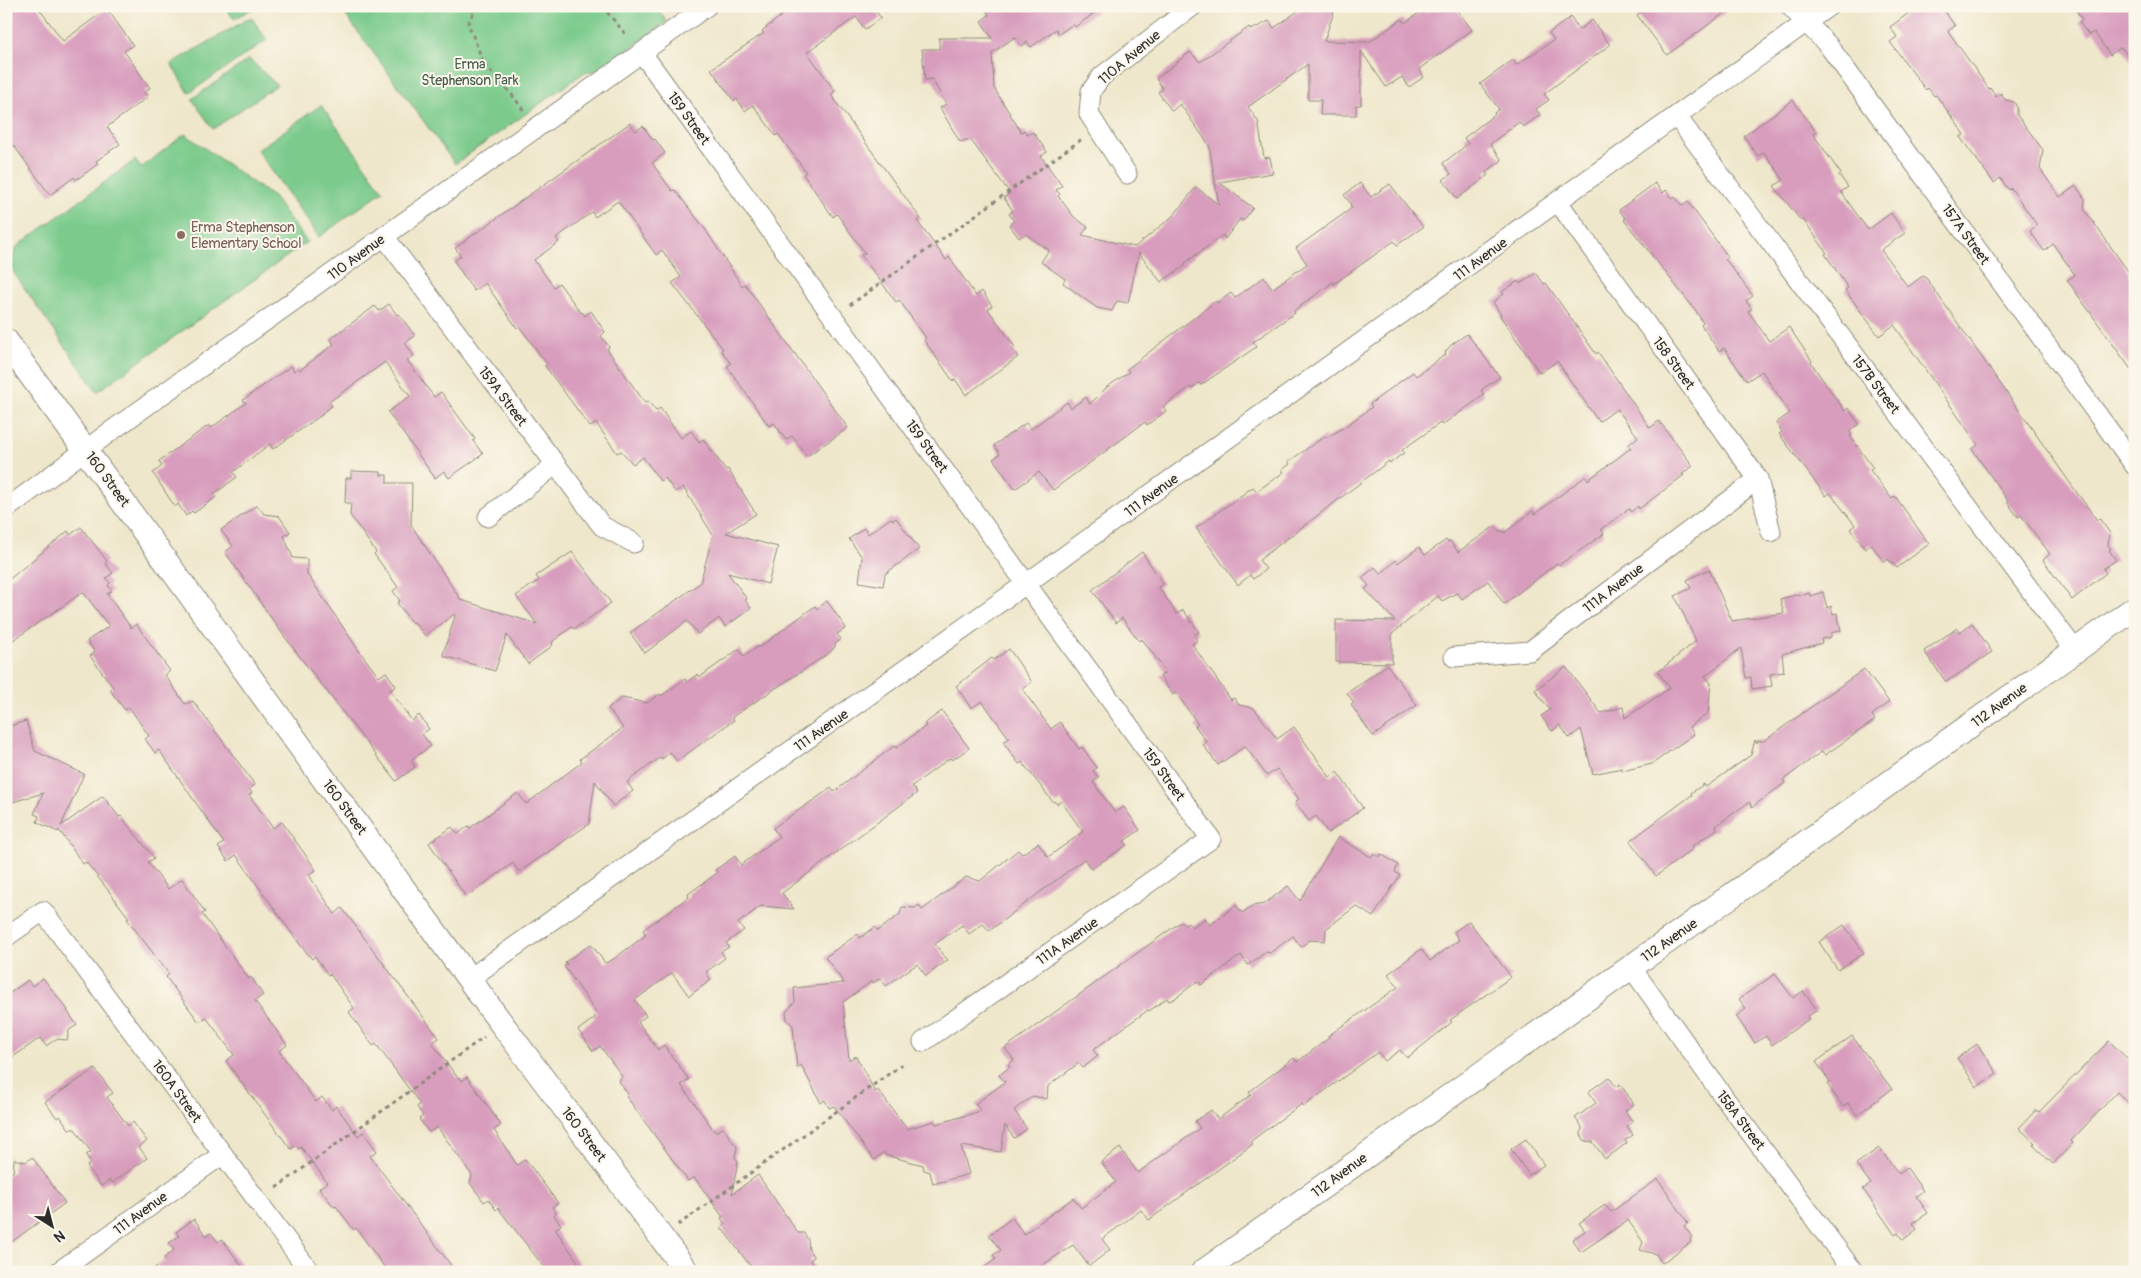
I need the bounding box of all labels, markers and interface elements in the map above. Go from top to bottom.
street label: 110A Avenue [1095,26,1164,88]
park label: Erma Stephenson Park [421,56,519,89]
street label: 159 Street [664,89,714,148]
street label: 157A Street [1938,201,1993,268]
place label: Erma Stephenson Elementary School [191,219,302,252]
marker: Erma Stephenson Elementary School [175,229,187,241]
street label: 110 Avenue [324,231,388,284]
street label: 111 Avenue [1450,234,1511,285]
street label: 158 Street [1649,334,1699,393]
street label: 157B Street [1848,351,1903,417]
street label: 159A Street [475,363,531,430]
street label: 159 Street [902,417,952,476]
street label: 160 Street [82,448,134,511]
street label: 111 Avenue [1121,470,1182,521]
street label: 111A Avenue [1580,560,1647,617]
street label: 112 Avenue [1968,679,2031,731]
street label: 111 Avenue [791,705,852,755]
street label: 159 Street [1139,745,1189,804]
street label: 160 Street [319,776,371,839]
street label: 111A Avenue [1033,914,1102,969]
street label: 112 Avenue [1638,915,1701,966]
street label: 160A Street [148,1057,205,1126]
street label: 158A Street [1713,1087,1769,1154]
street label: 160 Street [557,1104,610,1165]
street label: 112 Avenue [1308,1149,1371,1201]
street label: 111 Avenue [110,1188,171,1239]
north arrow [28,1200,78,1250]
text: N [51,1226,68,1246]

